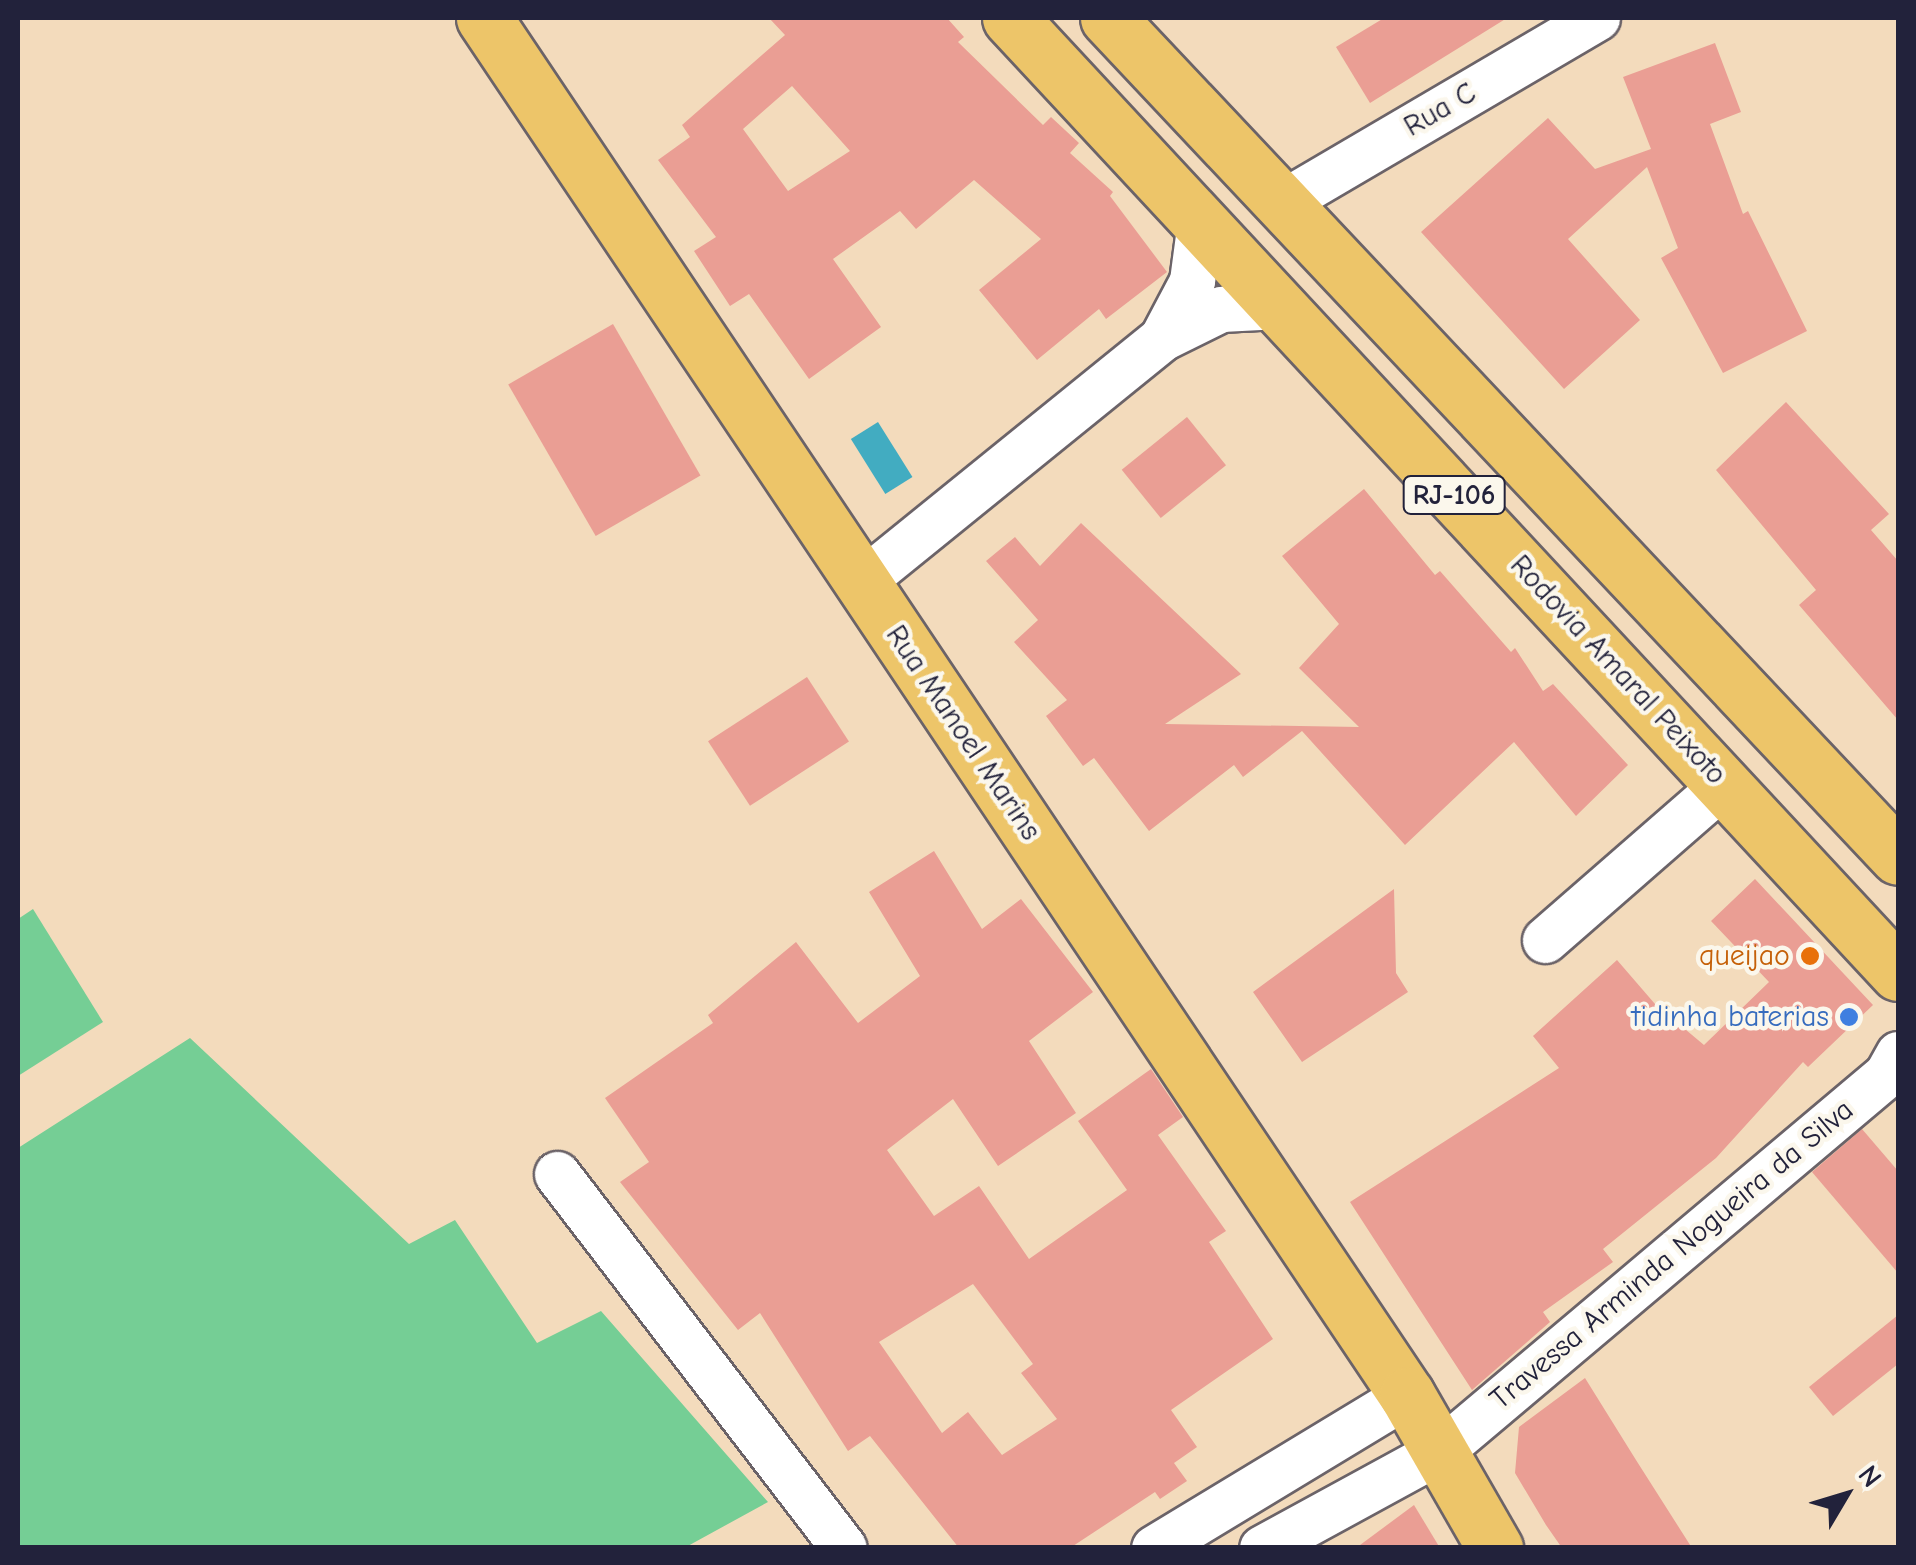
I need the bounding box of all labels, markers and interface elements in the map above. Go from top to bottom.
street label: Rua C [1398,75,1482,145]
road number: RJ-106 [1402,472,1506,518]
street label: Rodovia Amaral Peixoto [1502,548,1734,792]
street label: Rua Manoel Marins [878,619,1048,847]
place label: queijao [1699,938,1790,974]
marker: queijao [1799,945,1821,967]
place label: tidinha baterias [1632,999,1829,1035]
marker: tidinha baterias [1838,1006,1860,1028]
street label: Travessa Arminda Nogueira da Silva [1483,1092,1861,1418]
north arrow [1796,1445,1896,1545]
text: N [1851,1459,1888,1494]

